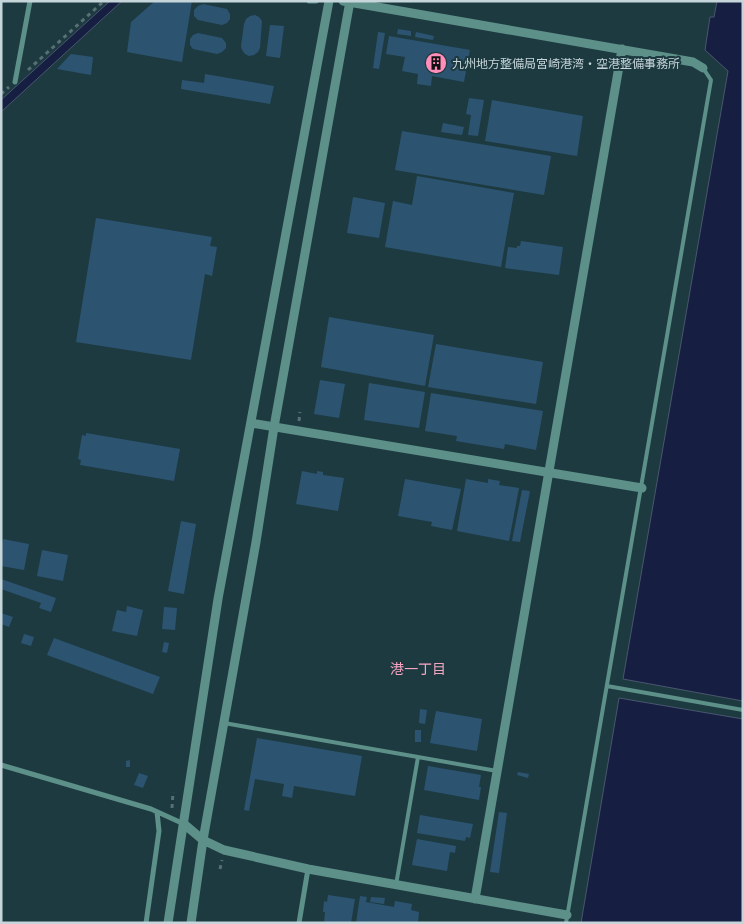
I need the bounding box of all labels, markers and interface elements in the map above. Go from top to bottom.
building icon: 九州地方整備局宮崎港湾・空港整備事務所 [424,51,448,75]
place label: 九州地方整備局宮崎港湾・空港整備事務所 [452,56,680,71]
district label: 港一丁目 [390,660,446,678]

